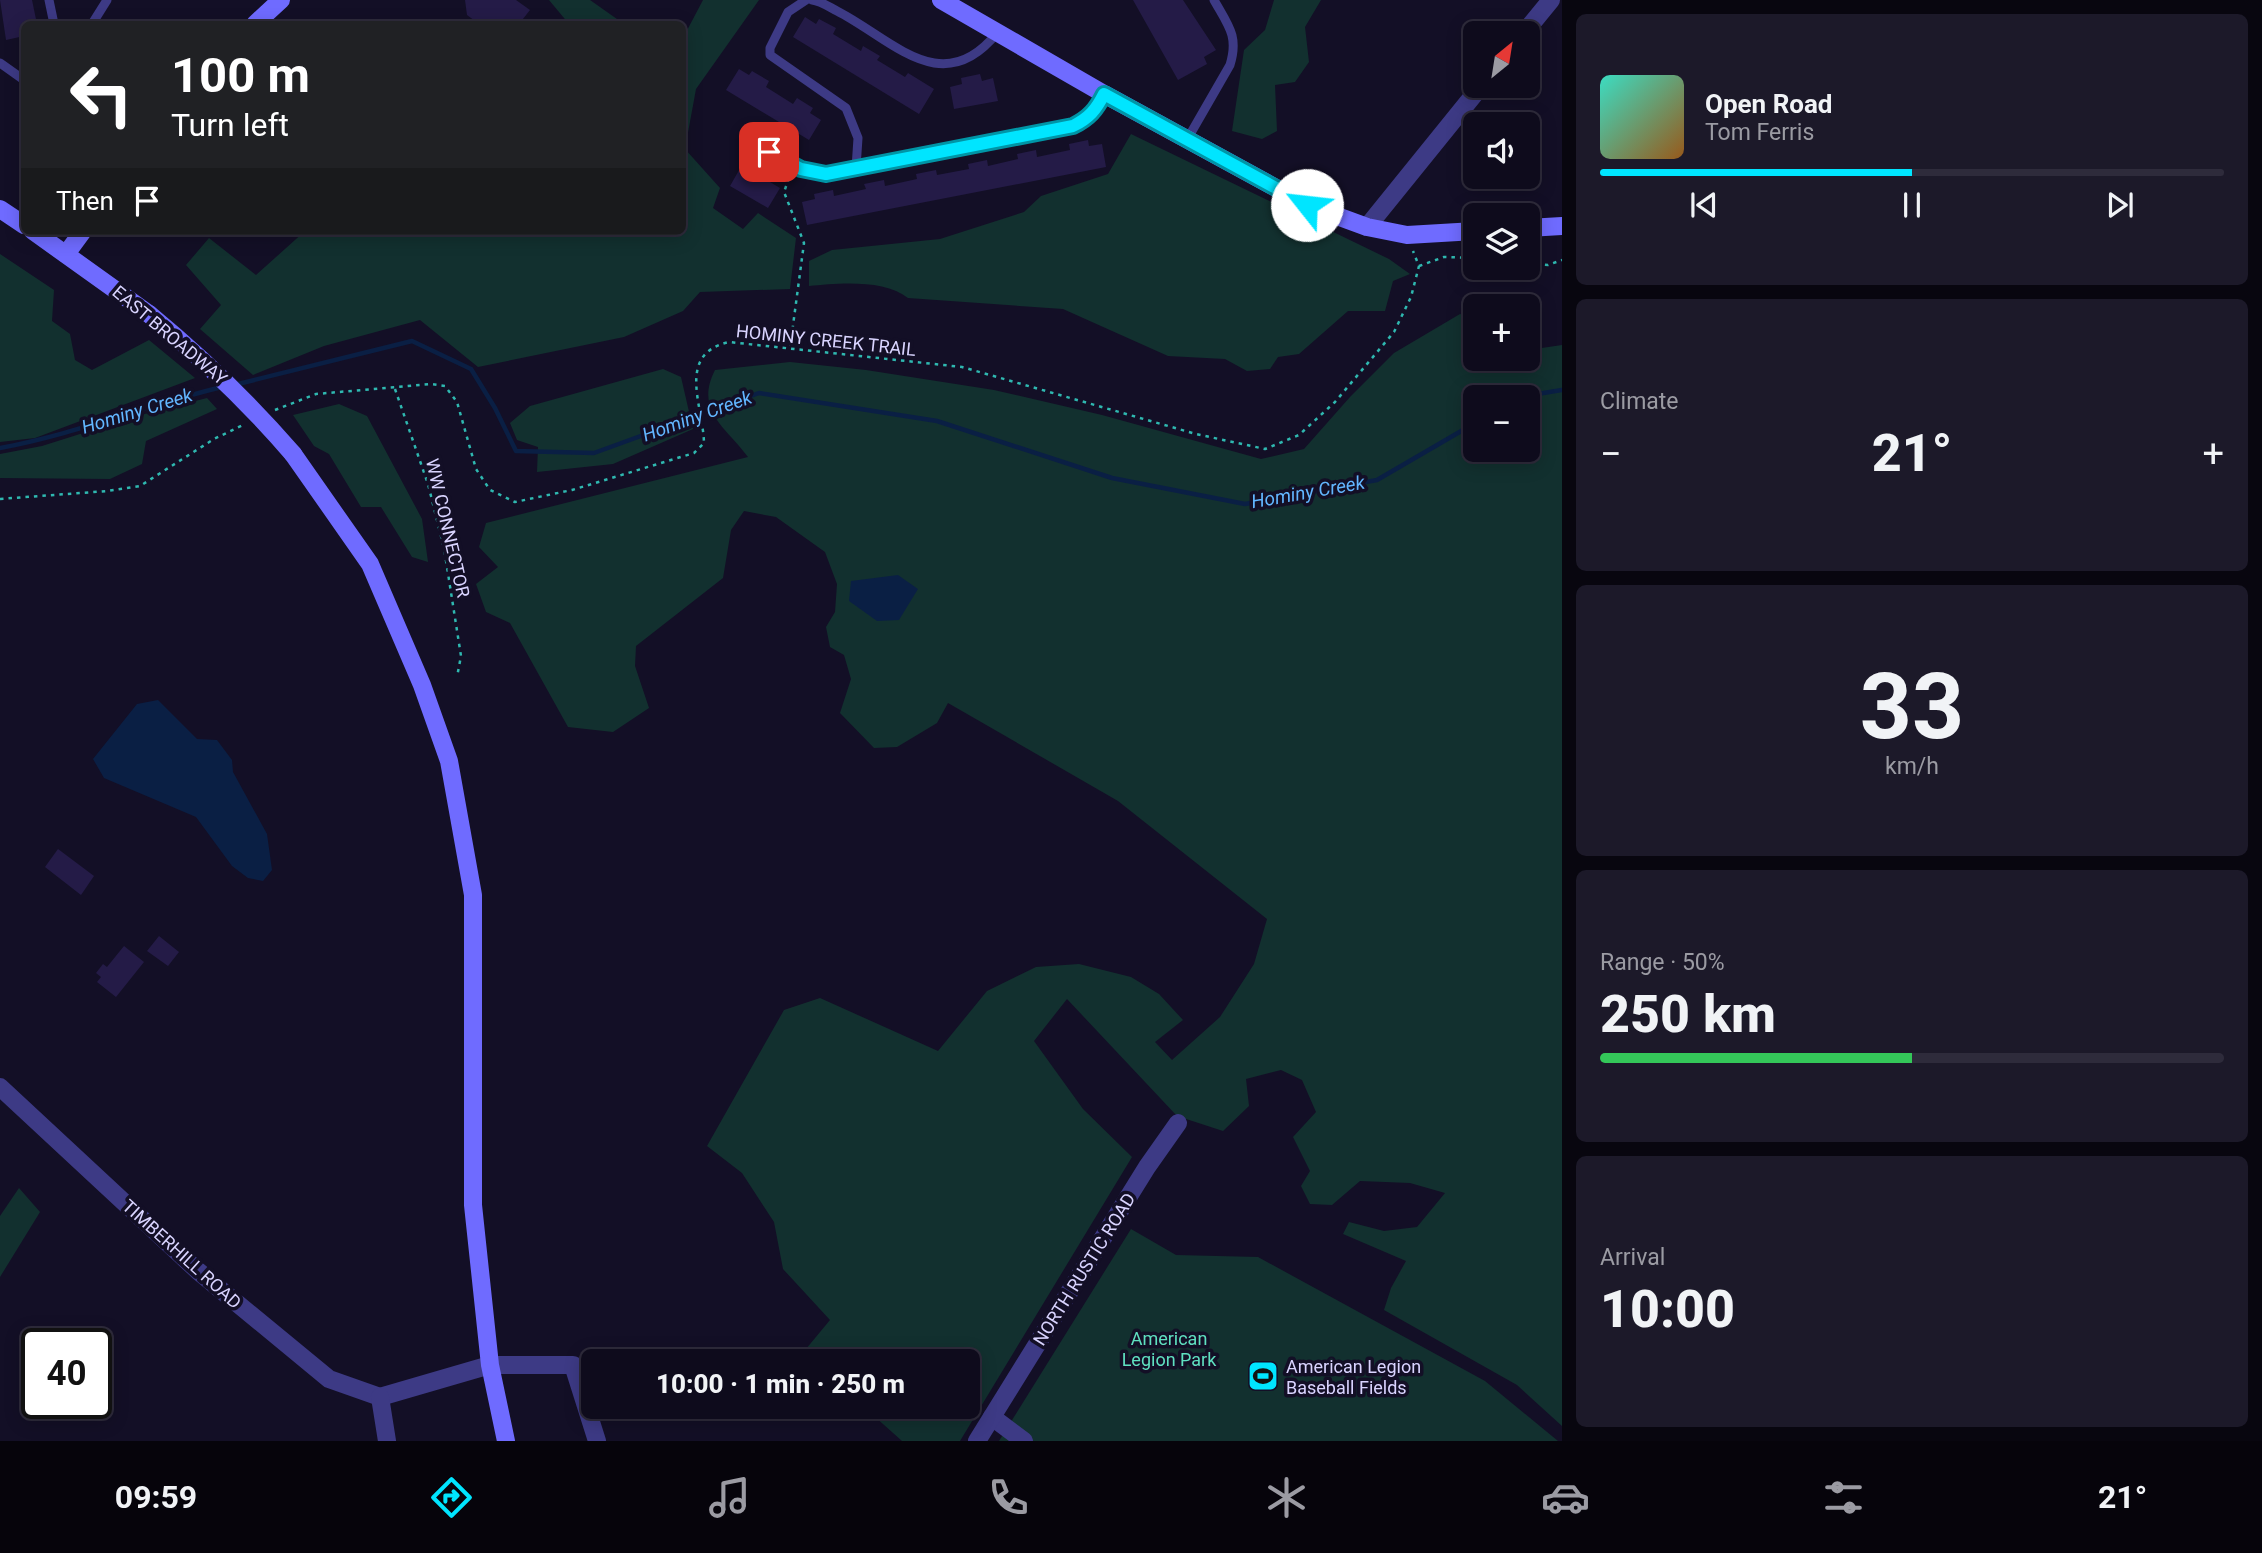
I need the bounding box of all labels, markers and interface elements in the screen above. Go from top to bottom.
north arrow [1463,21,1540,98]
map controls [1463,21,1540,462]
text: 100 m [171,47,310,104]
icon: left [56,49,147,140]
text: Open Road [1705,89,1833,119]
text: Turn left [171,106,289,144]
button: sound [1463,112,1540,189]
text: Tom Ferris [1705,119,1814,146]
pin [739,122,799,182]
icon: arrive [750,133,788,171]
position arrow [1270,168,1344,242]
icon: arrive [128,182,166,220]
text: Then [56,186,114,216]
icon: previous [1685,186,1723,224]
icon: pause [1893,186,1931,224]
icon: next [2101,186,2139,224]
button: layers [1463,203,1540,280]
street label: EAST BROADWAY [109,281,232,389]
button: + [1463,294,1540,371]
street label: HOMINY CREEK TRAIL [735,320,917,360]
water label: Hominy Creek [79,383,196,439]
water label: Hominy Creek [639,385,755,446]
button: − [1463,385,1540,462]
text: Climate [1600,388,1679,415]
text: 21° [1872,423,1952,484]
text: − [1600,432,1622,476]
text: + [2202,432,2224,476]
street label: WW CONNECTOR [422,457,474,599]
water label: Hominy Creek [1249,471,1367,513]
text: 33 [1860,654,1964,760]
text: km/h [1885,753,1939,780]
text: Range · 50% [1600,949,1725,976]
text: 250 km [1600,984,1776,1045]
street label: NORTH RUSTIC ROAD [1029,1189,1139,1349]
street label: TIMBERHILL ROAD [118,1195,246,1313]
text: Arrival [1600,1244,1665,1271]
text: 10:00 [1600,1279,1735,1340]
speed limit sign: 40 [21,1328,112,1419]
park label: American Legion Park [1122,1328,1217,1370]
place label: American Legion Baseball Fields [1286,1356,1421,1398]
sports icon: American Legion Baseball Fields [1246,1359,1280,1393]
text: 10:00 · 1 min · 250 m [656,1369,905,1399]
icon: directions [427,1473,476,1522]
icon: music [705,1473,754,1522]
icon: phone [984,1473,1033,1522]
icon: climate [1262,1473,1311,1522]
icon: car [1541,1473,1590,1522]
icon: filters [1819,1473,1868,1522]
text: 09:59 [115,1478,197,1516]
text: 21° [2098,1478,2147,1516]

